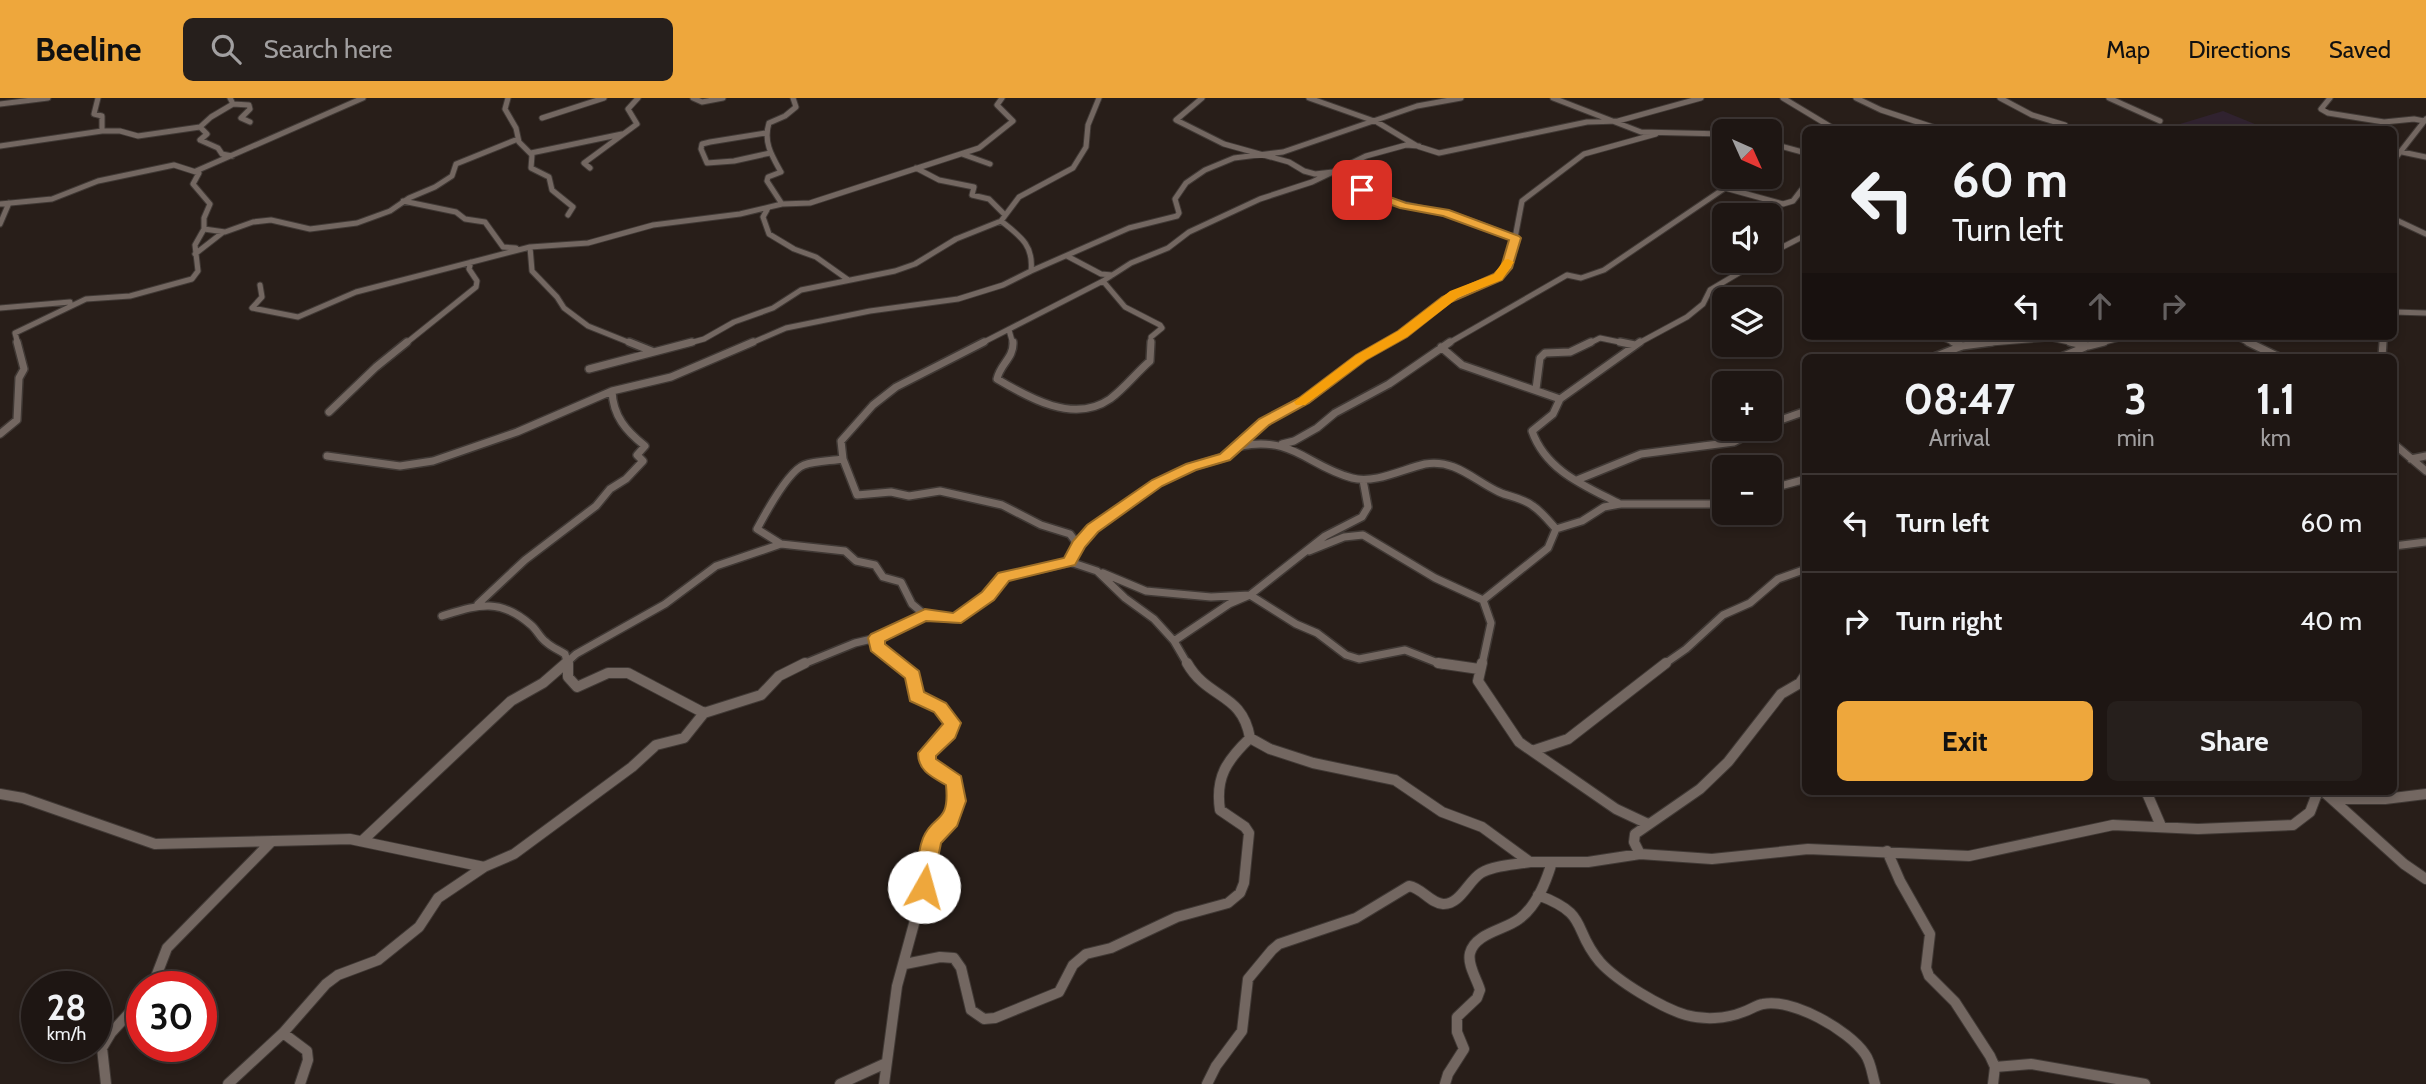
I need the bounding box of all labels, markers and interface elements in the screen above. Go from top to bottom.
search box [183,18,673,81]
text: Beeline [35,29,141,69]
icon: search [207,30,245,68]
text: Search here [263,33,393,65]
text: Map [2106,35,2150,64]
text: Directions [2188,35,2291,64]
text: Saved [2329,35,2391,64]
north arrow [1712,119,1782,189]
map controls [1712,119,1782,525]
text: 60 m [1952,150,2068,209]
icon: left [1837,154,1928,245]
pin [1332,160,1392,220]
icon: arrive [1343,171,1381,209]
button: sound [1712,203,1782,273]
text: Turn left [1952,210,2063,249]
button: layers [1712,287,1782,357]
icon: left [2008,287,2046,325]
icon: ahead [2081,287,2119,325]
icon: right [2154,287,2192,325]
button: + [1712,371,1782,441]
text: 08:47 [1903,373,2015,425]
text: 3 [2124,373,2147,425]
text: 1.1 [2256,373,2296,425]
text: Arrival [1929,424,1990,452]
text: min [2117,424,2155,452]
text: km [2261,424,2291,452]
button: − [1712,455,1782,525]
icon: left [1837,504,1875,542]
text: Turn left [1896,507,1989,539]
text: 60 m [2300,507,2362,539]
icon: right [1837,602,1875,640]
text: Turn right [1896,605,2002,637]
text: 40 m [2300,605,2362,637]
button: Exit [1837,701,2093,781]
button: Share [2107,701,2362,781]
position arrow [887,850,961,924]
speed limit sign: 30 [126,971,217,1062]
text: 28 [47,986,86,1029]
text: km/h [47,1023,86,1045]

